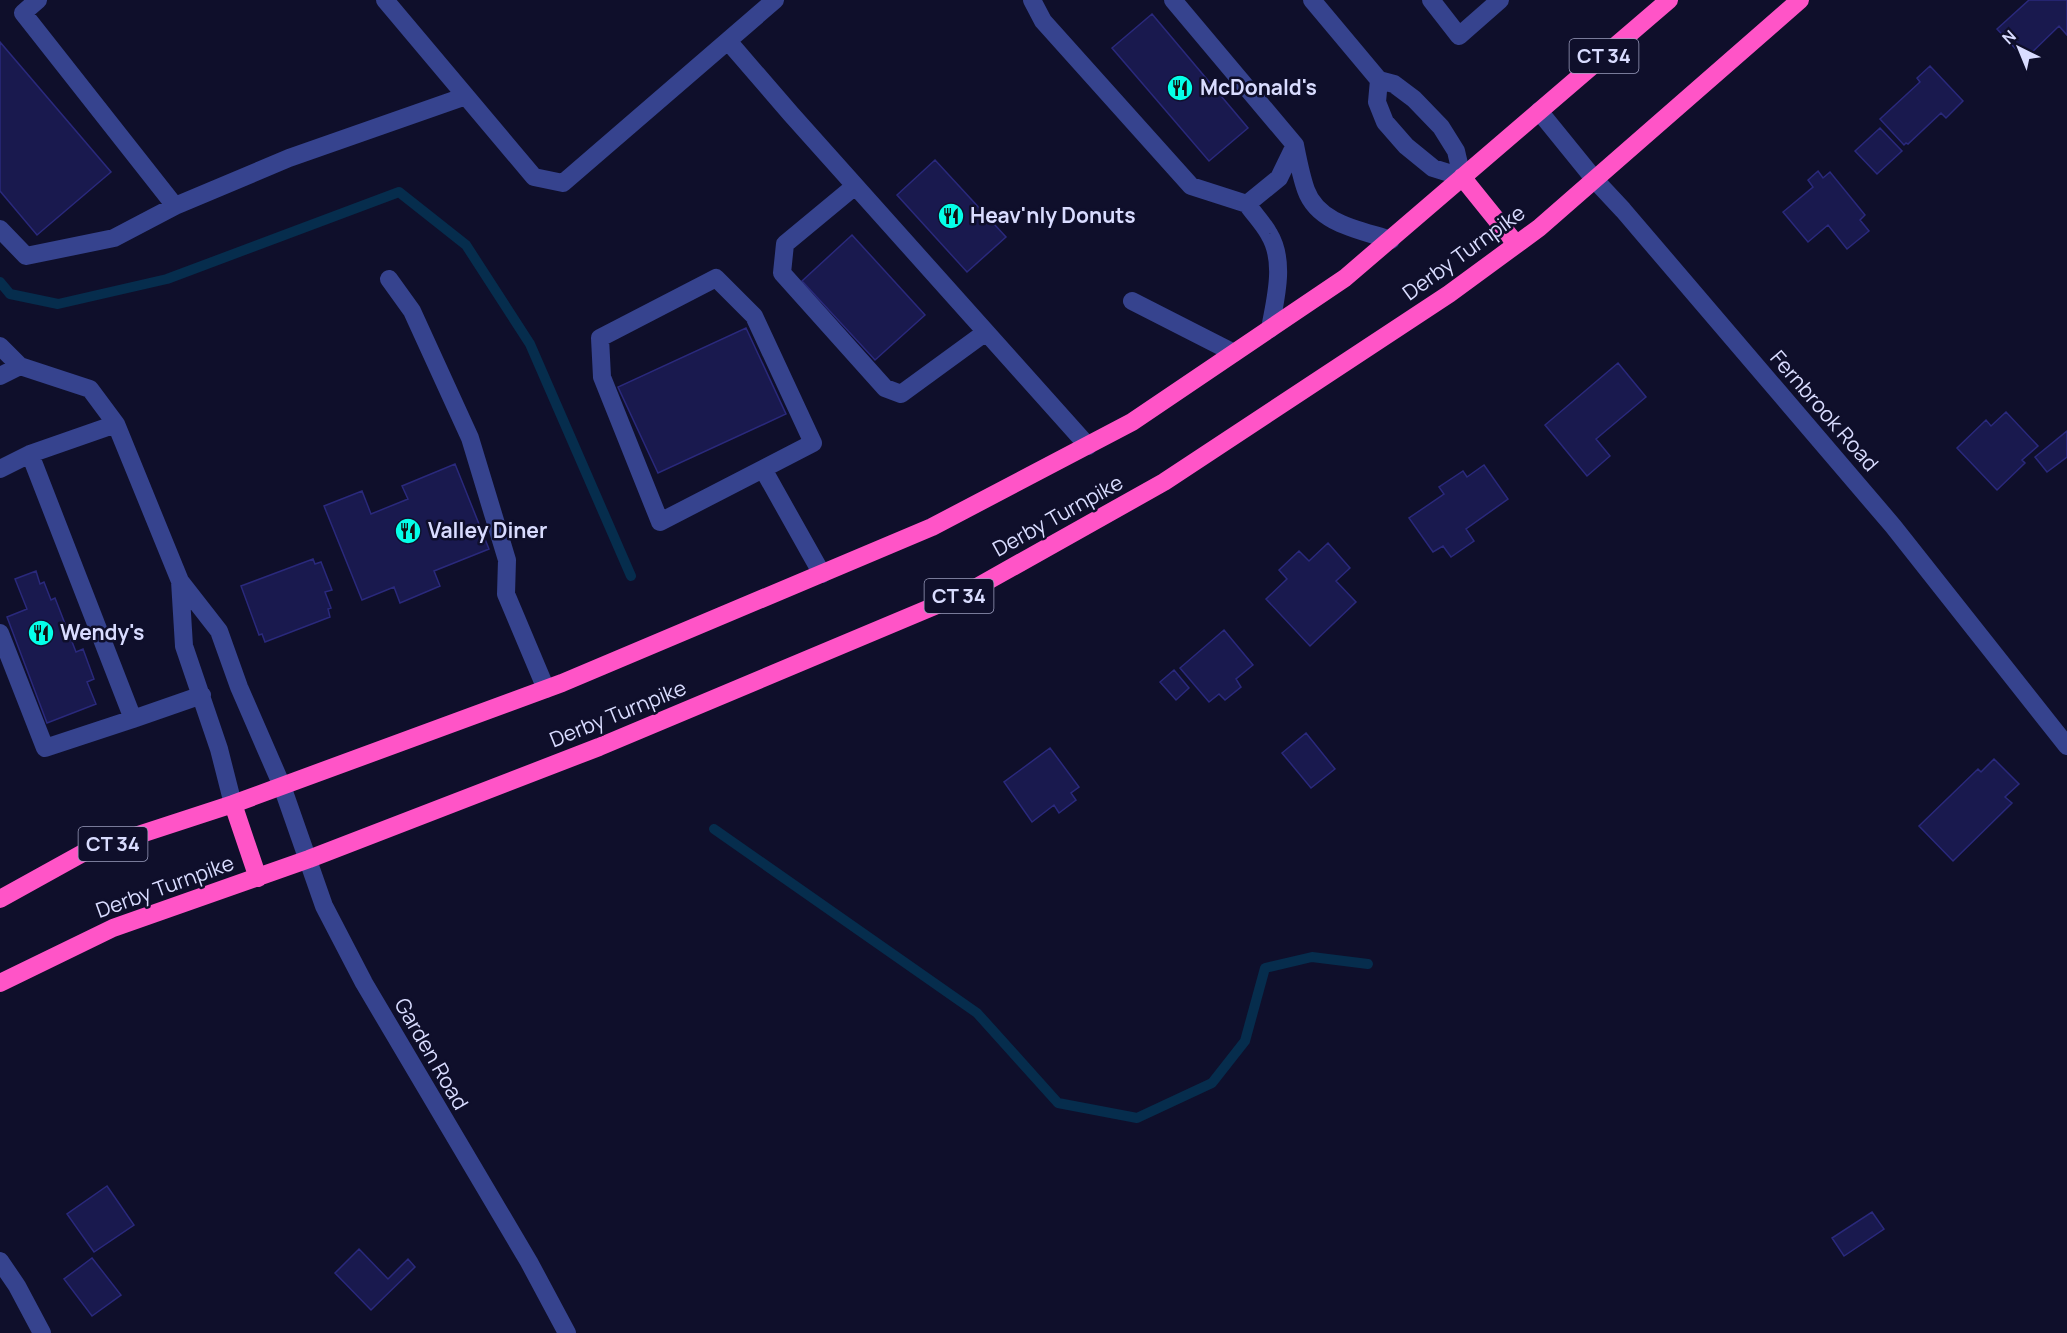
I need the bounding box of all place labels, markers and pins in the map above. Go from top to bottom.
restaurant icon: McDonald's [1165,73,1195,103]
place label: McDonald's [1200,73,1317,101]
restaurant icon: Heav'nly Donuts [936,201,966,231]
place label: Heav'nly Donuts [970,201,1136,229]
restaurant icon: Valley Diner [393,516,423,546]
place label: Valley Diner [428,516,547,544]
restaurant icon: Wendy's [26,618,56,648]
place label: Wendy's [60,618,144,646]

